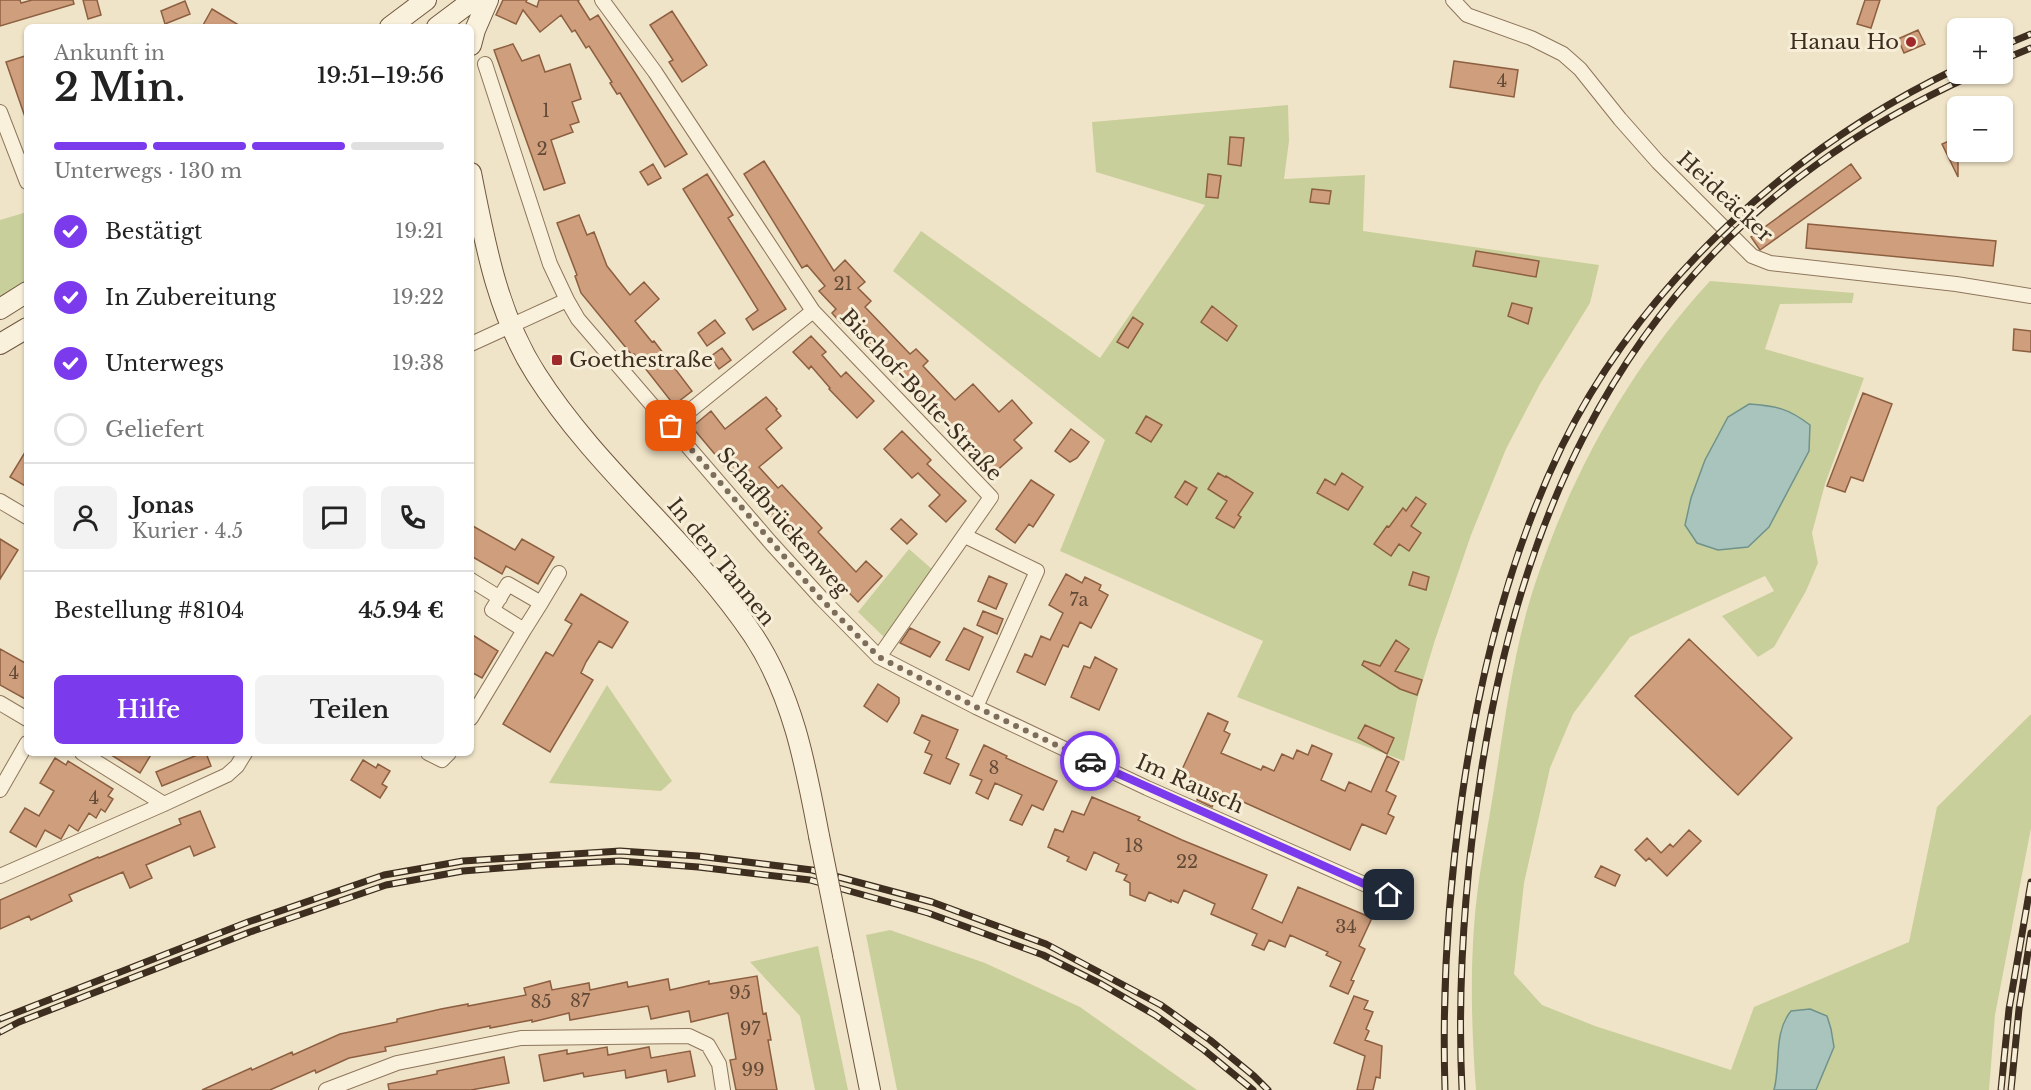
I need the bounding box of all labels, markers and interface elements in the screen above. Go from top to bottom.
map controls [1947,18,2013,162]
button: + [1947,18,2013,84]
place label: Hanau Ho [1789,29,1899,55]
marker: Hanau Ho [1904,35,1918,49]
text: Ankunft in [54,41,165,65]
text: 19:51–19:56 [317,62,444,89]
text: 2 Min. [54,63,186,112]
house number: 4 [1497,70,1507,92]
button: − [1947,96,2013,162]
house number: 1 [542,100,550,122]
house number: 2 [536,138,548,160]
street label: Heideäcker [1672,146,1778,248]
text: Unterwegs · 130 m [54,159,242,183]
icon: check [54,215,87,248]
text: Bestätigt [105,218,202,245]
text: 19:21 [395,219,444,243]
house number: 21 [833,273,853,295]
icon: check [54,281,87,314]
text: In Zubereitung [105,284,276,311]
text: 19:22 [392,285,444,309]
street label: Bischof-Bolte-Straße [835,304,1007,486]
icon: check [54,347,87,380]
place label: Goethestraße [569,347,713,373]
text: Unterwegs [105,350,224,377]
text: 19:38 [392,351,444,375]
marker: Goethestraße [550,353,564,367]
pin [645,400,696,451]
icon: bag [654,409,687,442]
text: Geliefert [105,416,204,443]
street label: Schafbrückenweg [711,442,855,602]
button: person [54,486,117,549]
button: chat [303,486,366,549]
button: phone [381,486,444,549]
text: Jonas [132,492,194,519]
street label: In den Tannen [661,493,781,631]
text: Kurier · 4.5 [132,519,243,543]
house number: 7a [1069,589,1089,611]
text: Bestellung #8104 [54,597,244,624]
text: 45.94 € [359,597,444,624]
house number: 4 [9,662,19,684]
button: Hilfe [54,675,243,744]
button: Teilen [255,675,444,744]
courier [1060,731,1120,791]
icon: car [1074,745,1107,778]
street label: Im Rausch [1132,749,1248,819]
house number: 8 [989,757,999,779]
house number: 4 [89,787,99,809]
house number: 18 [1125,835,1143,857]
house number: 22 [1176,851,1198,873]
pin [1363,869,1414,920]
icon: home [1372,878,1405,911]
house number: 34 [1335,916,1357,938]
house number: 95 [729,982,751,1004]
house number: 87 [570,990,591,1012]
house number: 85 [530,991,552,1013]
house number: 97 [740,1018,761,1040]
house number: 99 [741,1059,765,1081]

